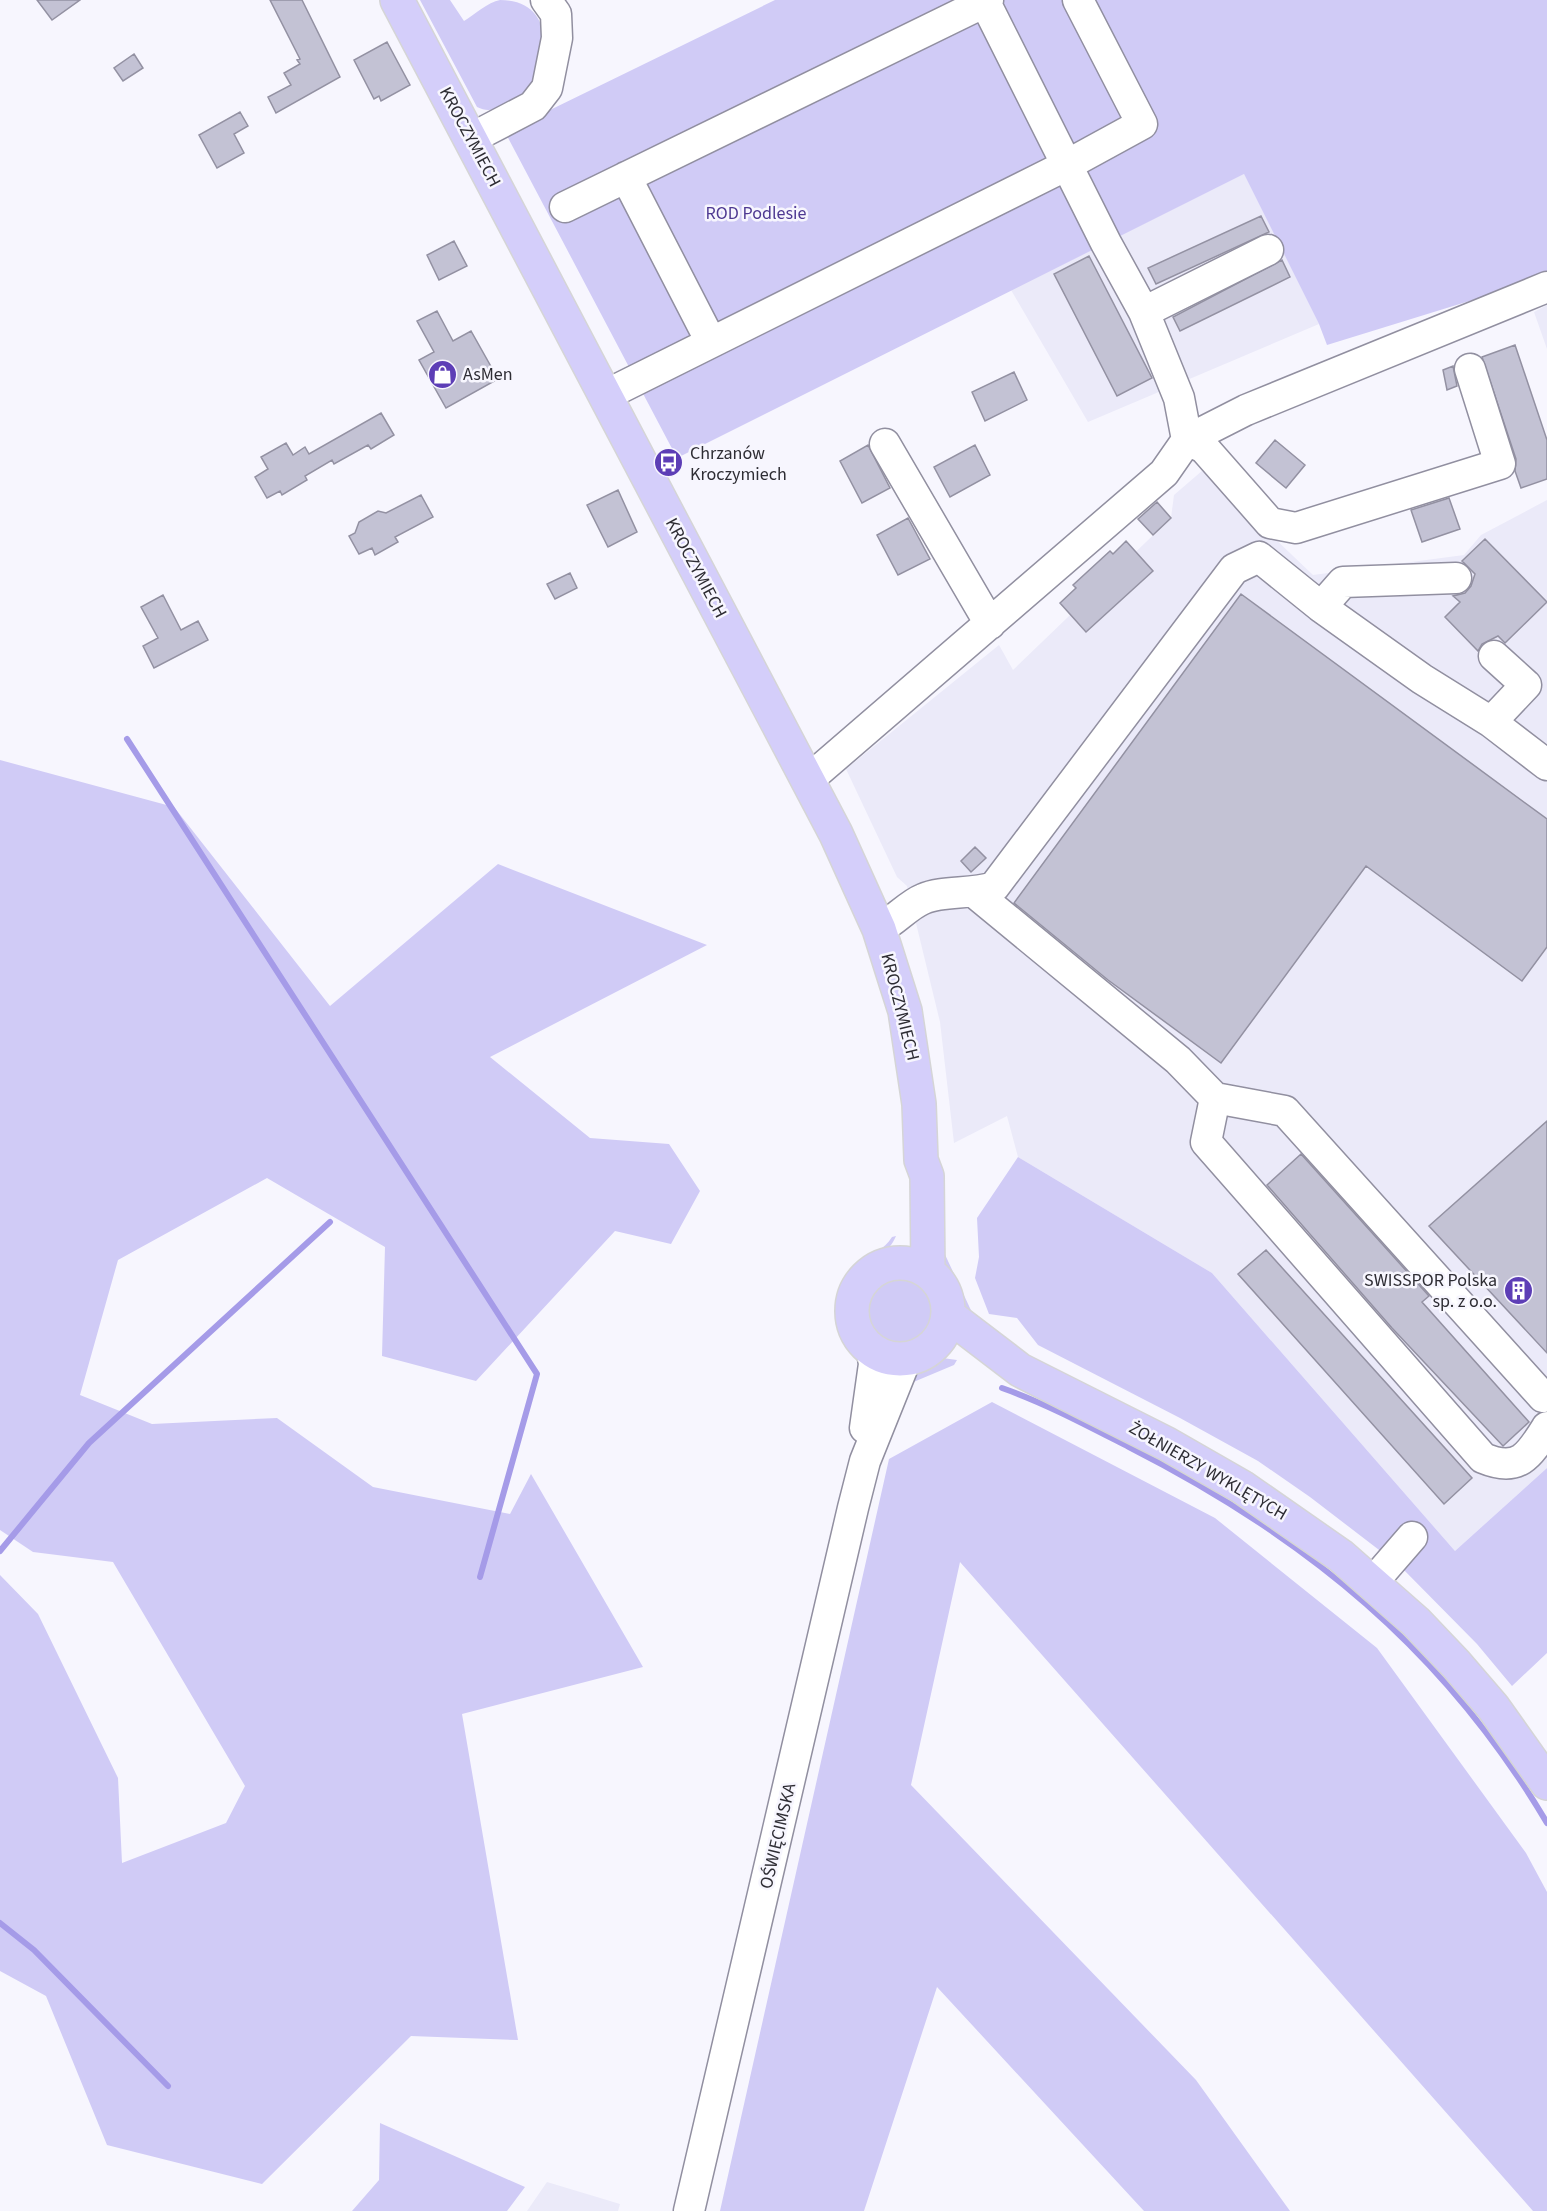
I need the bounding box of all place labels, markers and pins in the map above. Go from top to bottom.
shop icon: AsMen [426,358,458,390]
place label: AsMen [463,362,513,387]
place label: Chrzanów Kroczymiech [690,441,787,487]
bus stop icon: Chrzanów Kroczymiech [653,447,685,479]
place label: SWISSPOR Polska sp. z o.o. [1364,1268,1497,1314]
building icon: SWISSPOR Polska sp. z o.o. [1502,1274,1534,1306]

